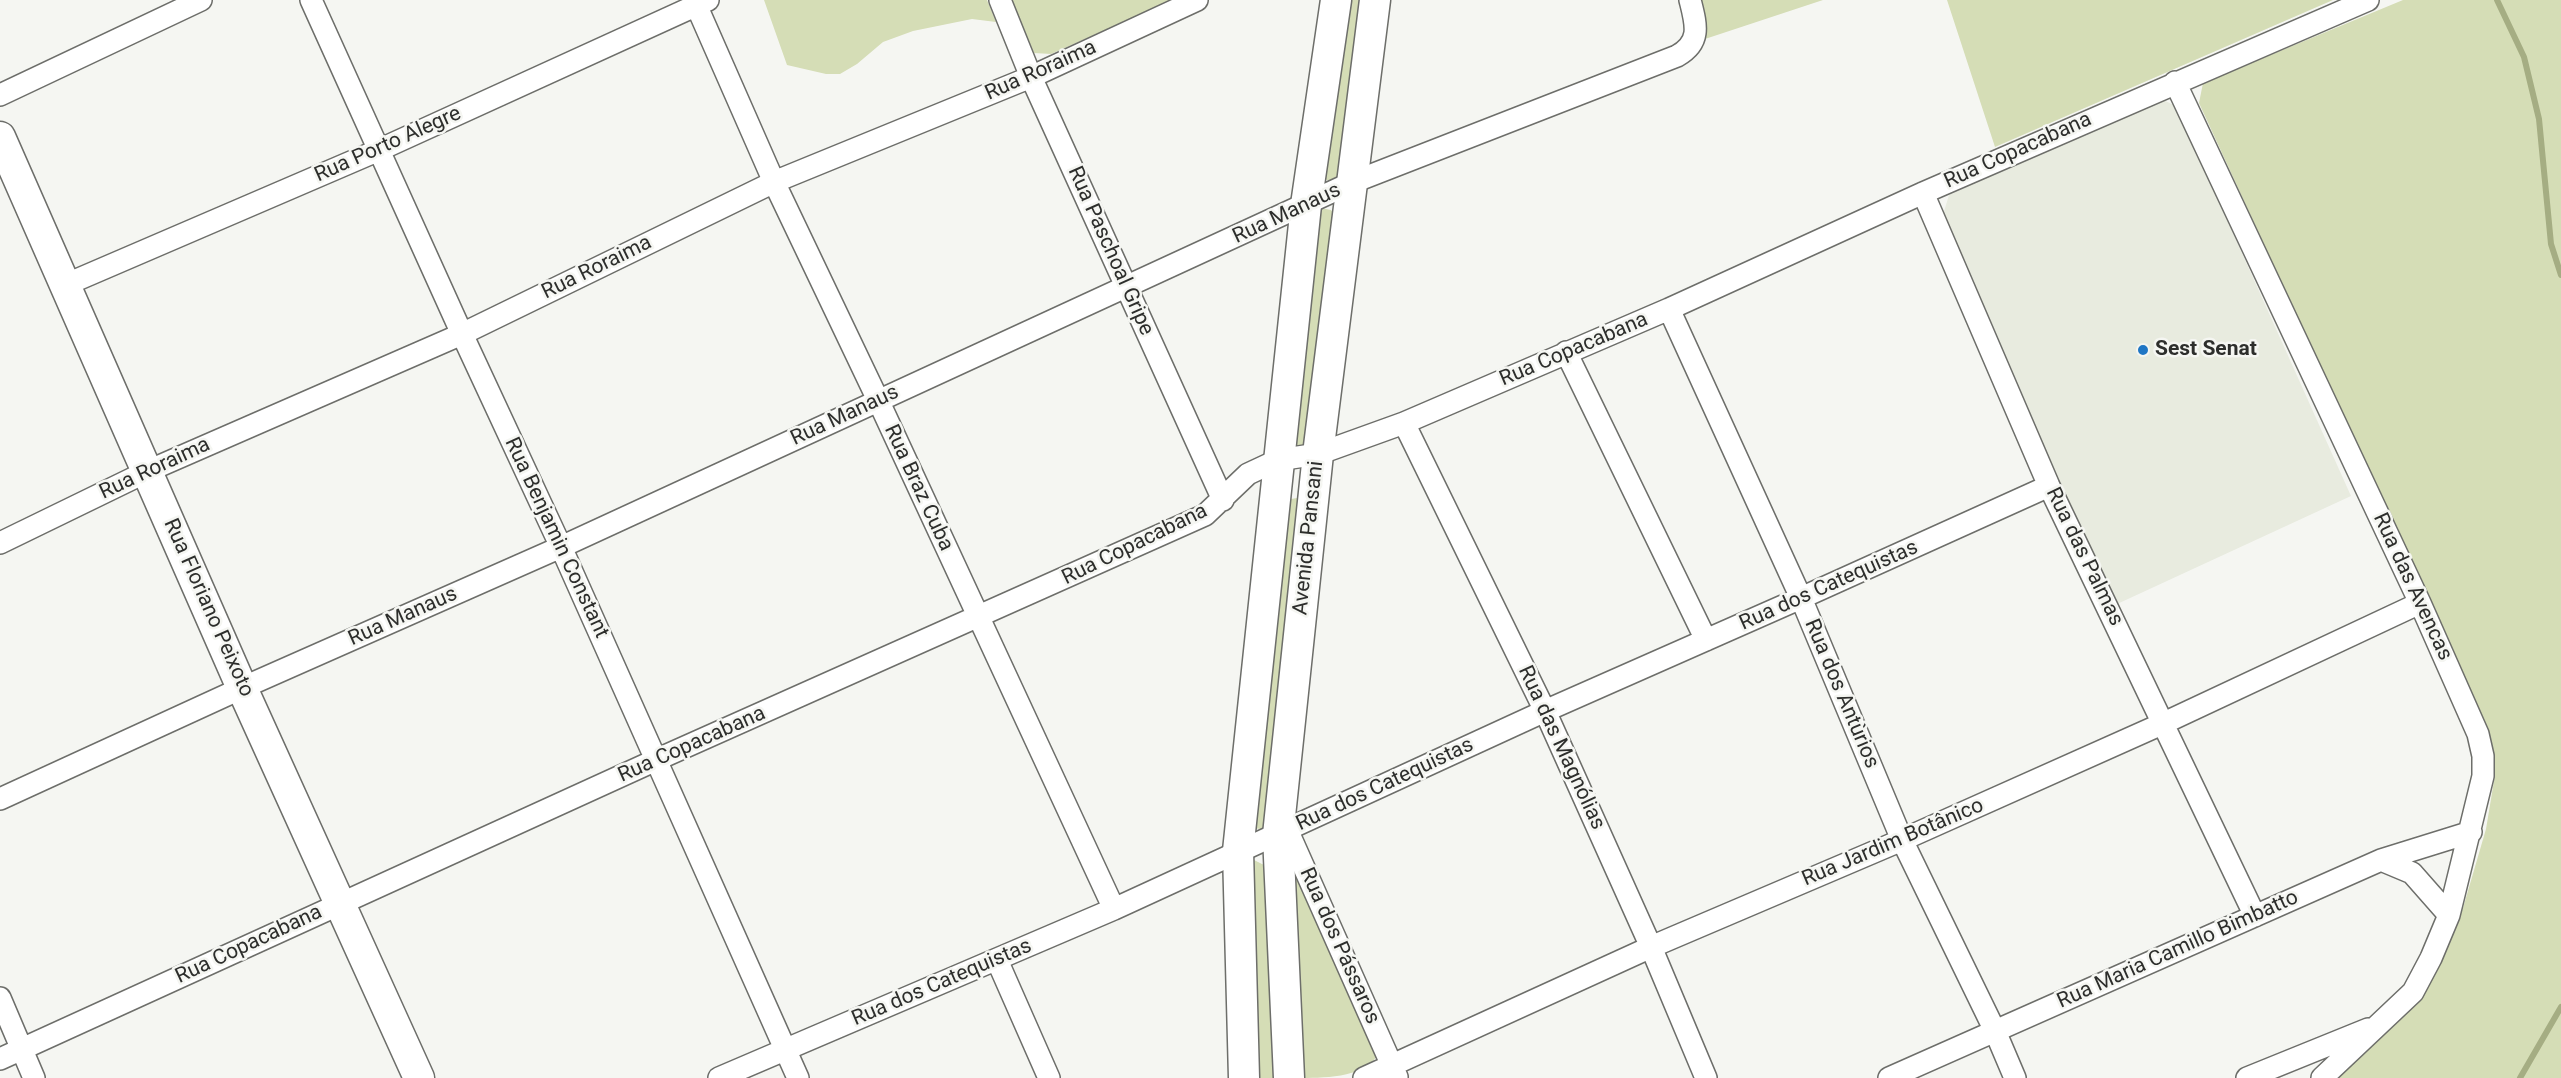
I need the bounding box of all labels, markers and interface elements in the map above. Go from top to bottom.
street label: Rua Roraima [981,35,1101,107]
street label: Rua Porto Alegre [311,101,465,189]
street label: Rua Copacabana [1940,107,2096,195]
street label: Rua Paschoal Gripe [1061,163,1159,339]
street label: Rua Manaus [1229,178,1345,250]
street label: Rua Roraima [538,231,656,305]
street label: Rua Copacabana [1496,307,1652,393]
place label: Sest Senat [2155,337,2257,363]
marker: Sest Senat [2136,343,2150,357]
street label: Rua Manaus [787,380,903,452]
street label: Rua Braz Cuba [878,421,958,555]
street label: Rua Roraima [96,432,214,506]
street label: Rua Benjamin Constant [498,434,614,642]
street label: Avenida Pansani [1288,460,1330,616]
street label: Rua das Palmas [2040,484,2128,630]
street label: Rua Copacabana [1058,499,1212,591]
street label: Rua das Avencas [2367,509,2457,665]
street label: Rua Floriano Peixoto [157,515,259,701]
street label: Rua dos Catequistas [1736,535,1922,637]
street label: Rua Manaus [345,582,461,652]
street label: Rua dos Antùrios [1798,616,1884,772]
street label: Rua das Magnólias [1512,662,1610,834]
street label: Rua Copacabana [614,701,770,789]
street label: Rua dos Catequistas [1292,733,1478,837]
street label: Rua Jardim Botânico [1798,793,1988,893]
street label: Rua dos Pássaros [1293,864,1385,1028]
street label: Rua Maria Camillo Bimbatto [2054,885,2302,1015]
street label: Rua Copacabana [172,900,326,990]
street label: Rua dos Catequistas [848,934,1036,1032]

